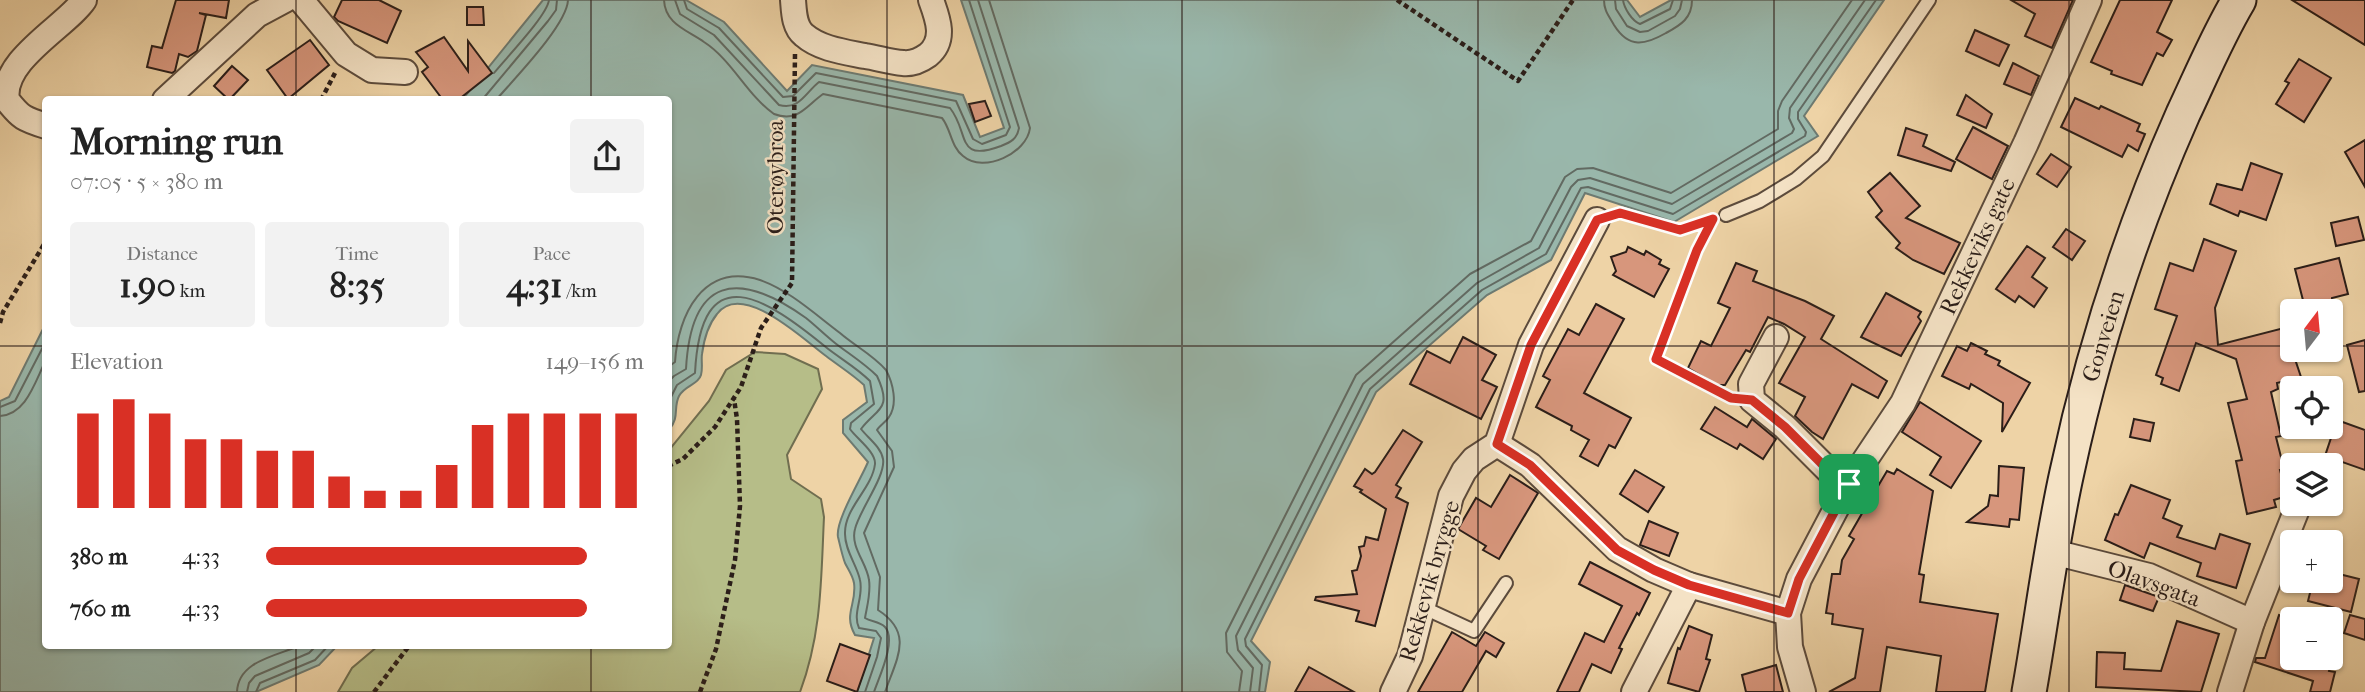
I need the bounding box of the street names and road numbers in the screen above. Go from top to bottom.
street label: Oterøybroa [762,119,789,234]
street label: Rekkeviks gate [1934,173,2021,319]
street label: Gonveien [2077,286,2130,385]
street label: Rekkevik brygge [1394,497,1465,665]
street label: Olavsgata [2104,554,2204,613]

